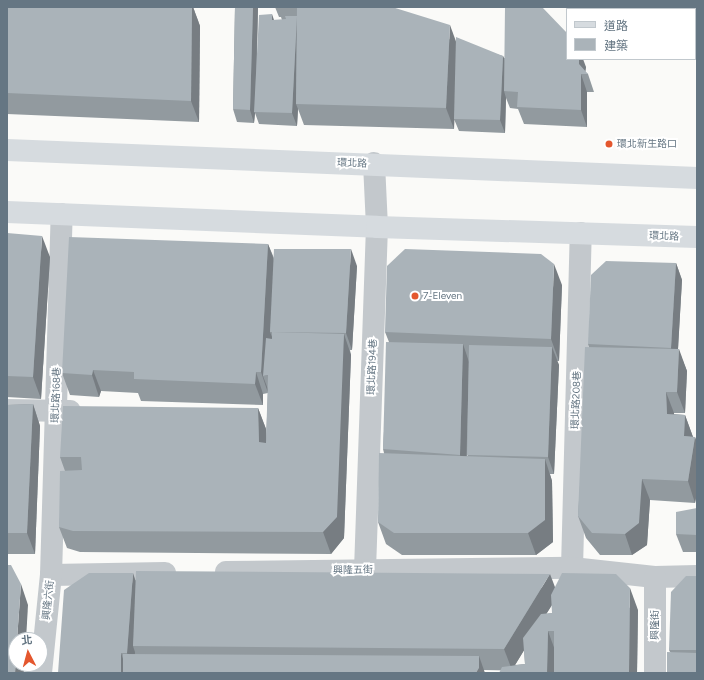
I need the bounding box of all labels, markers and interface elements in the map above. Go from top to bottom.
legend [566,8,696,60]
text: 道路 [604,19,628,33]
text: 建築 [604,39,628,53]
place label: 環北新生路口 [617,138,677,150]
marker: 環北新生路口 [604,139,614,149]
street label: 環北路 [337,156,367,170]
street label: 環北路 [649,229,679,243]
place label: 7-Eleven [423,290,462,302]
marker: 7-Eleven [410,291,420,301]
street label: 環北路194巷 [365,339,379,395]
street label: 環北路168巷 [49,367,63,423]
street label: 環北路208巷 [569,371,583,429]
street label: 興隆五街 [333,564,373,576]
street label: 興隆六街 [40,579,56,621]
street label: 興隆街 [649,610,661,640]
north arrow [8,632,48,672]
text: 北 [21,634,33,648]

